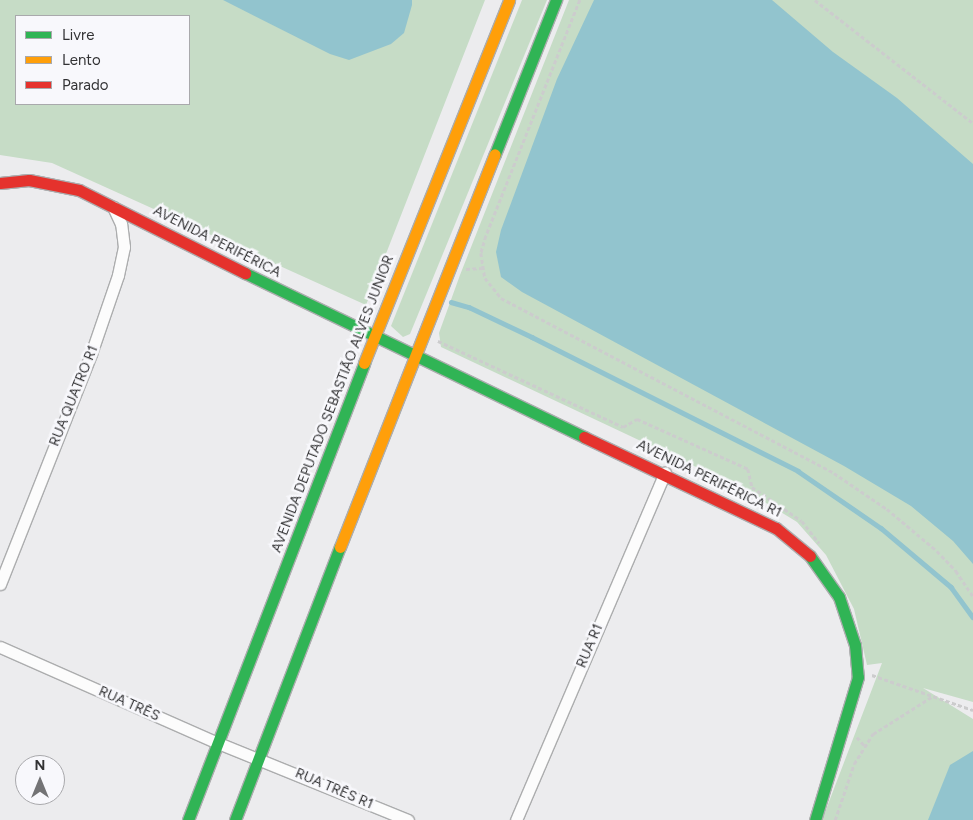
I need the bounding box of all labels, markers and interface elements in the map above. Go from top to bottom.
legend [15,15,190,105]
text: Livre [62,26,94,44]
text: Lento [62,51,101,69]
text: Parado [62,76,108,94]
street label: AVENIDA PERIFÉRICA [150,203,284,281]
street label: AVENIDA DEPUTADO SEBASTIÃO ALVES JUNIOR [268,253,398,555]
street label: RUA QUATRO R1 [46,343,102,449]
street label: AVENIDA PERIFÉRICA R1 [634,437,784,521]
street label: RUA R1 [573,621,607,671]
street label: RUA TRÊS [96,683,162,725]
north arrow [15,755,65,805]
text: N [35,757,45,774]
street label: RUA TRÊS R1 [293,765,375,813]

